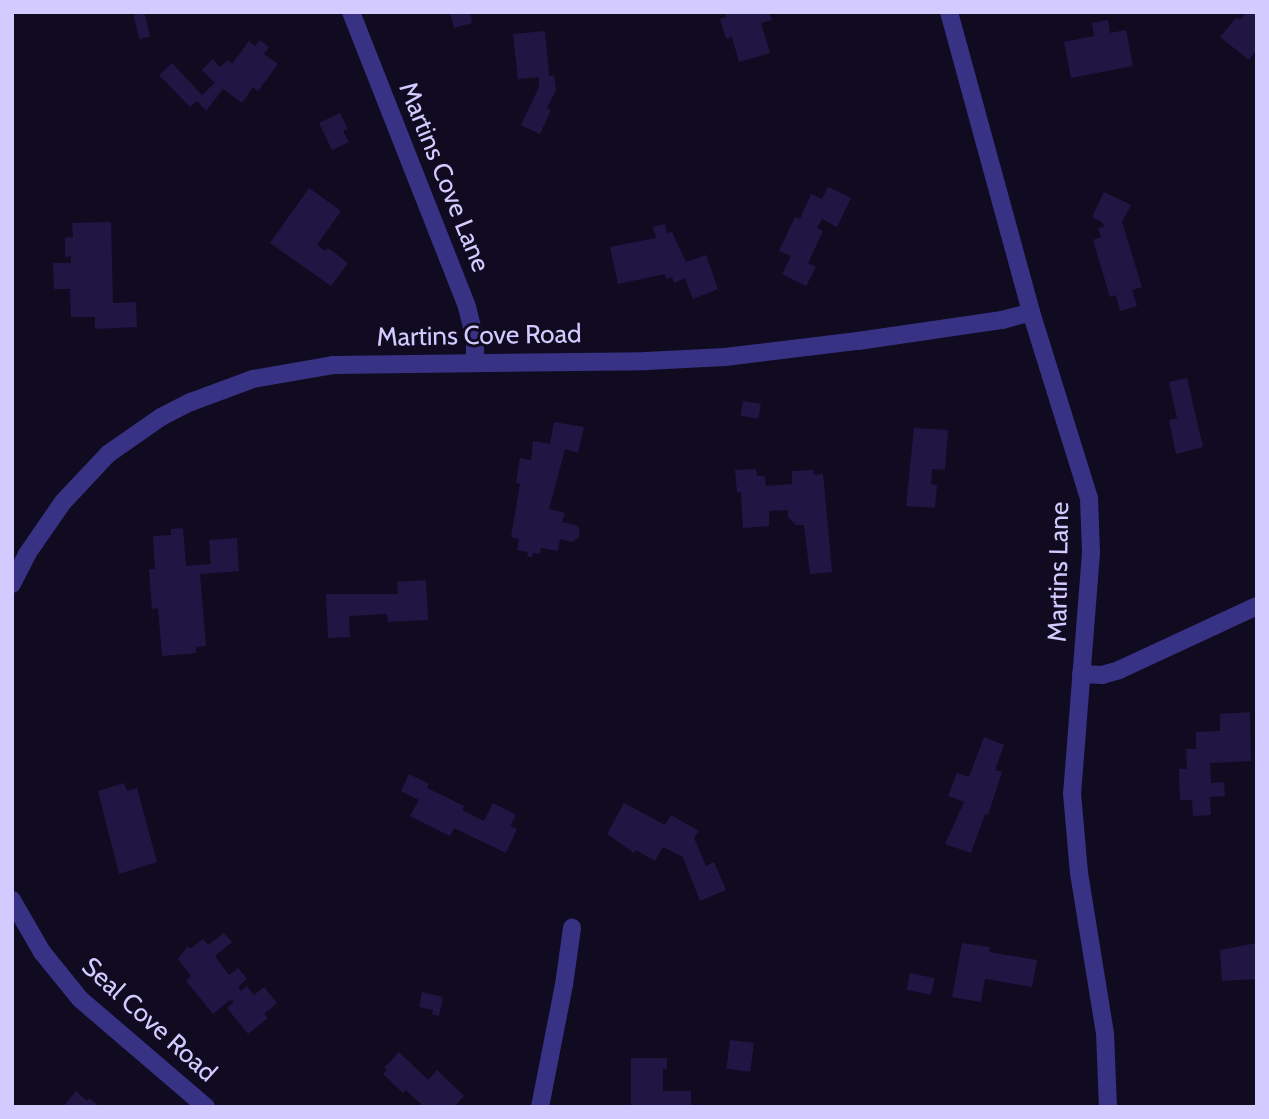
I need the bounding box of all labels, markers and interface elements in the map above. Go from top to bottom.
street label: Martins Cove Lane [392,78,496,276]
street label: Martins Cove Road [376,319,582,353]
street label: Martins Lane [1042,502,1076,642]
street label: Seal Cove Road [75,951,223,1089]

